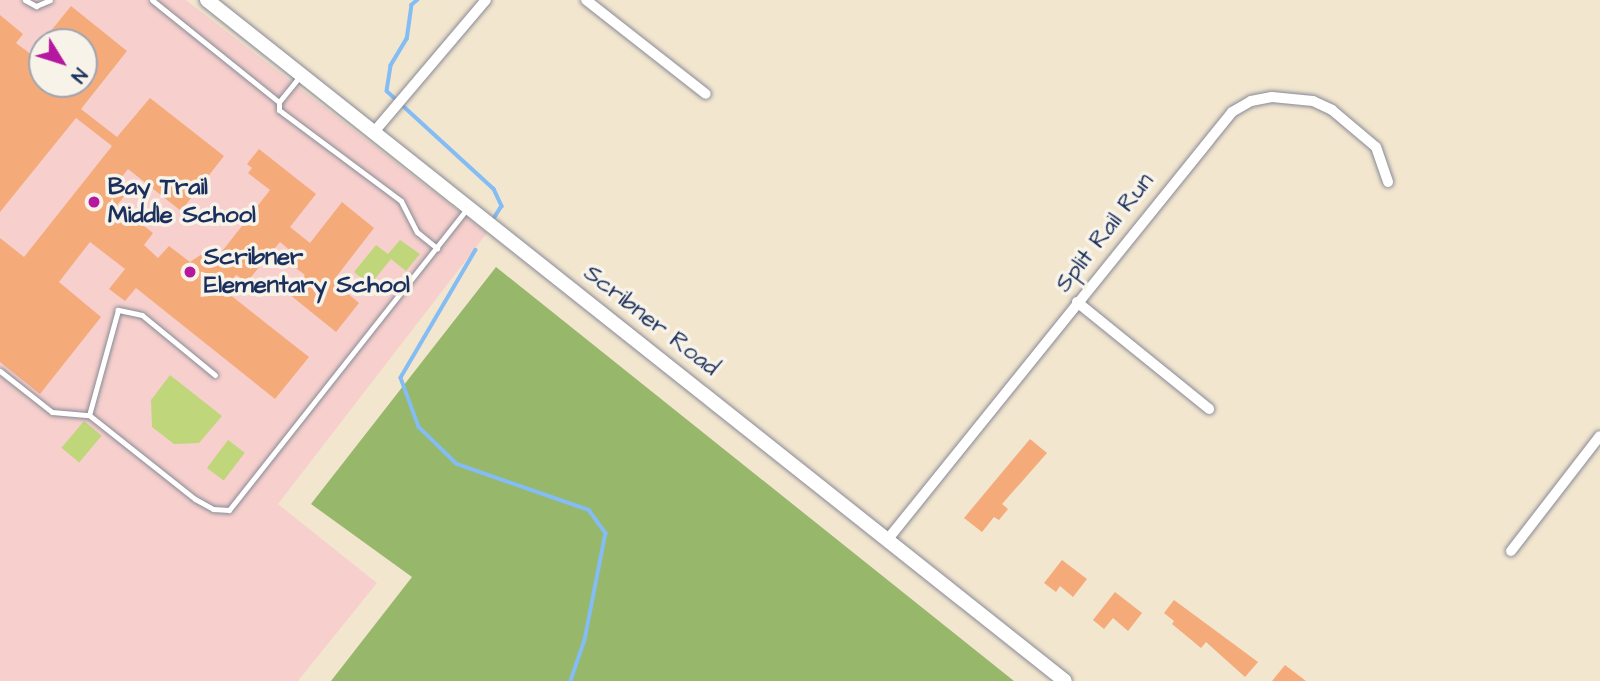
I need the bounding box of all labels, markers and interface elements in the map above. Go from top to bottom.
north arrow [28,28,98,98]
text: N [64,62,93,88]
street label: Split Rail Run [1050,168,1160,298]
place label: Bay Trail Middle School [108,174,256,230]
marker: Bay Trail Middle School [86,194,102,210]
place label: Scribner Elementary School [204,244,410,300]
street label: Scribner Road [578,259,724,383]
marker: Scribner Elementary School [182,264,198,280]

